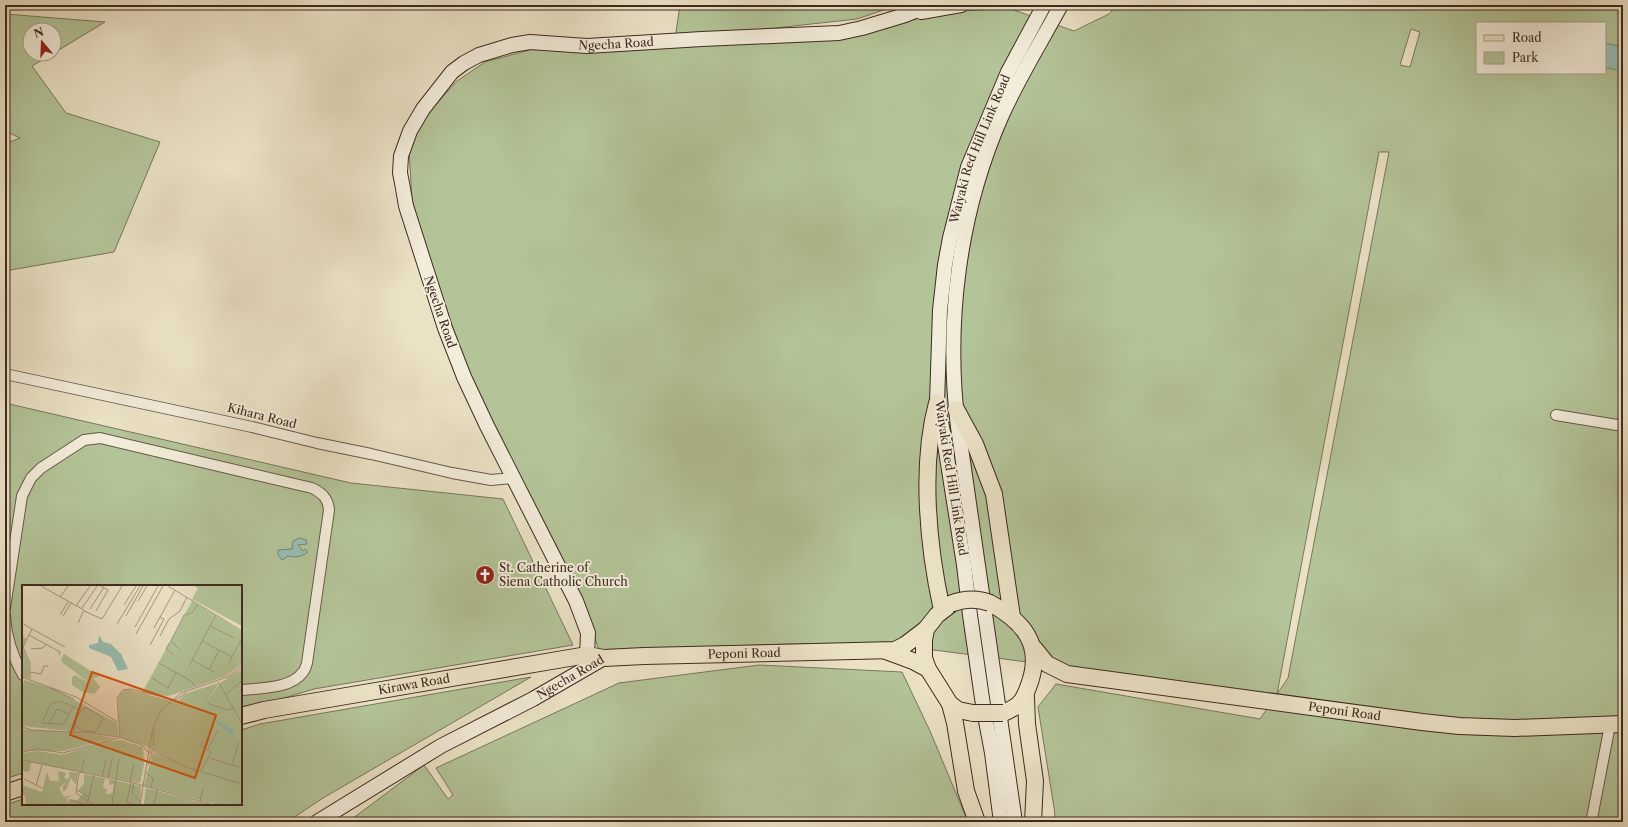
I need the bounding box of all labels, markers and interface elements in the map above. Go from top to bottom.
north arrow [22,22,62,62]
legend [1476,22,1606,74]
text: N [32,24,46,41]
text: Road [1512,30,1542,45]
street label: Ngecha Road [578,34,655,53]
text: Park [1512,50,1539,65]
street label: Waiyaki Red Hill Link Road [946,71,1013,226]
street label: Ngecha Road [421,274,460,351]
street label: Waiyaki Red Hill Link Road [932,398,971,557]
street label: Kihara Road [226,400,299,432]
place label: St. Catherine of Siena Catholic Church [499,560,628,589]
church icon: St. Catherine of Siena Catholic Church [474,564,496,586]
inset map [22,585,242,805]
street label: Peponi Road [707,645,782,661]
street label: Ngecha Road [534,651,607,702]
street label: Kirawa Road [377,670,452,697]
street label: Peponi Road [1307,699,1383,723]

